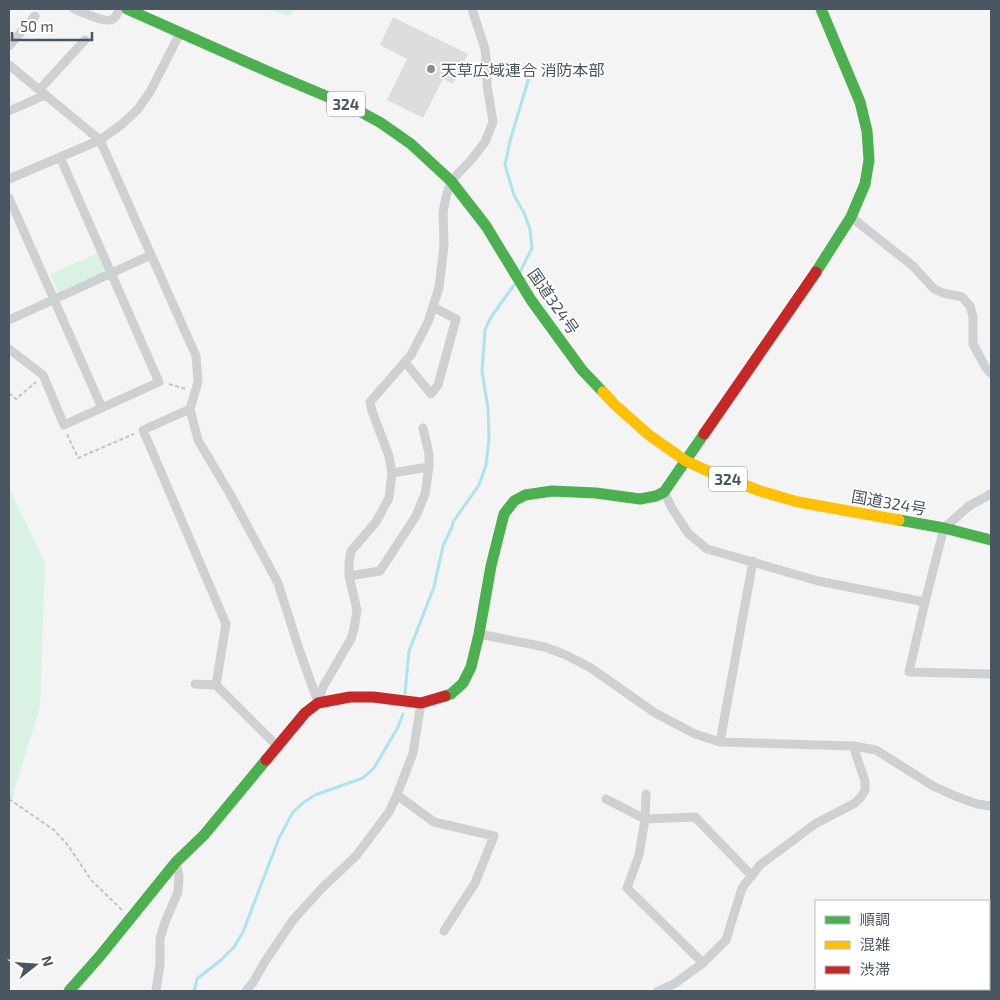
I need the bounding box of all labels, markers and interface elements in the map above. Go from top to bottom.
scale bar [12,10,92,42]
text: 50 m [20,17,54,35]
place label: 天草広域連合 消防本部 [441,60,605,79]
marker: 天草広域連合 消防本部 [425,63,437,75]
road number: 324 [327,92,365,116]
street label: 国道324号 [524,265,584,337]
road number: 324 [709,466,747,492]
street label: 国道324号 [850,486,928,518]
legend [815,900,990,990]
text: 順調 [860,910,890,928]
text: 混雑 [860,935,890,953]
north arrow [10,940,60,990]
text: N [38,954,58,968]
text: 渋滞 [860,960,890,978]

